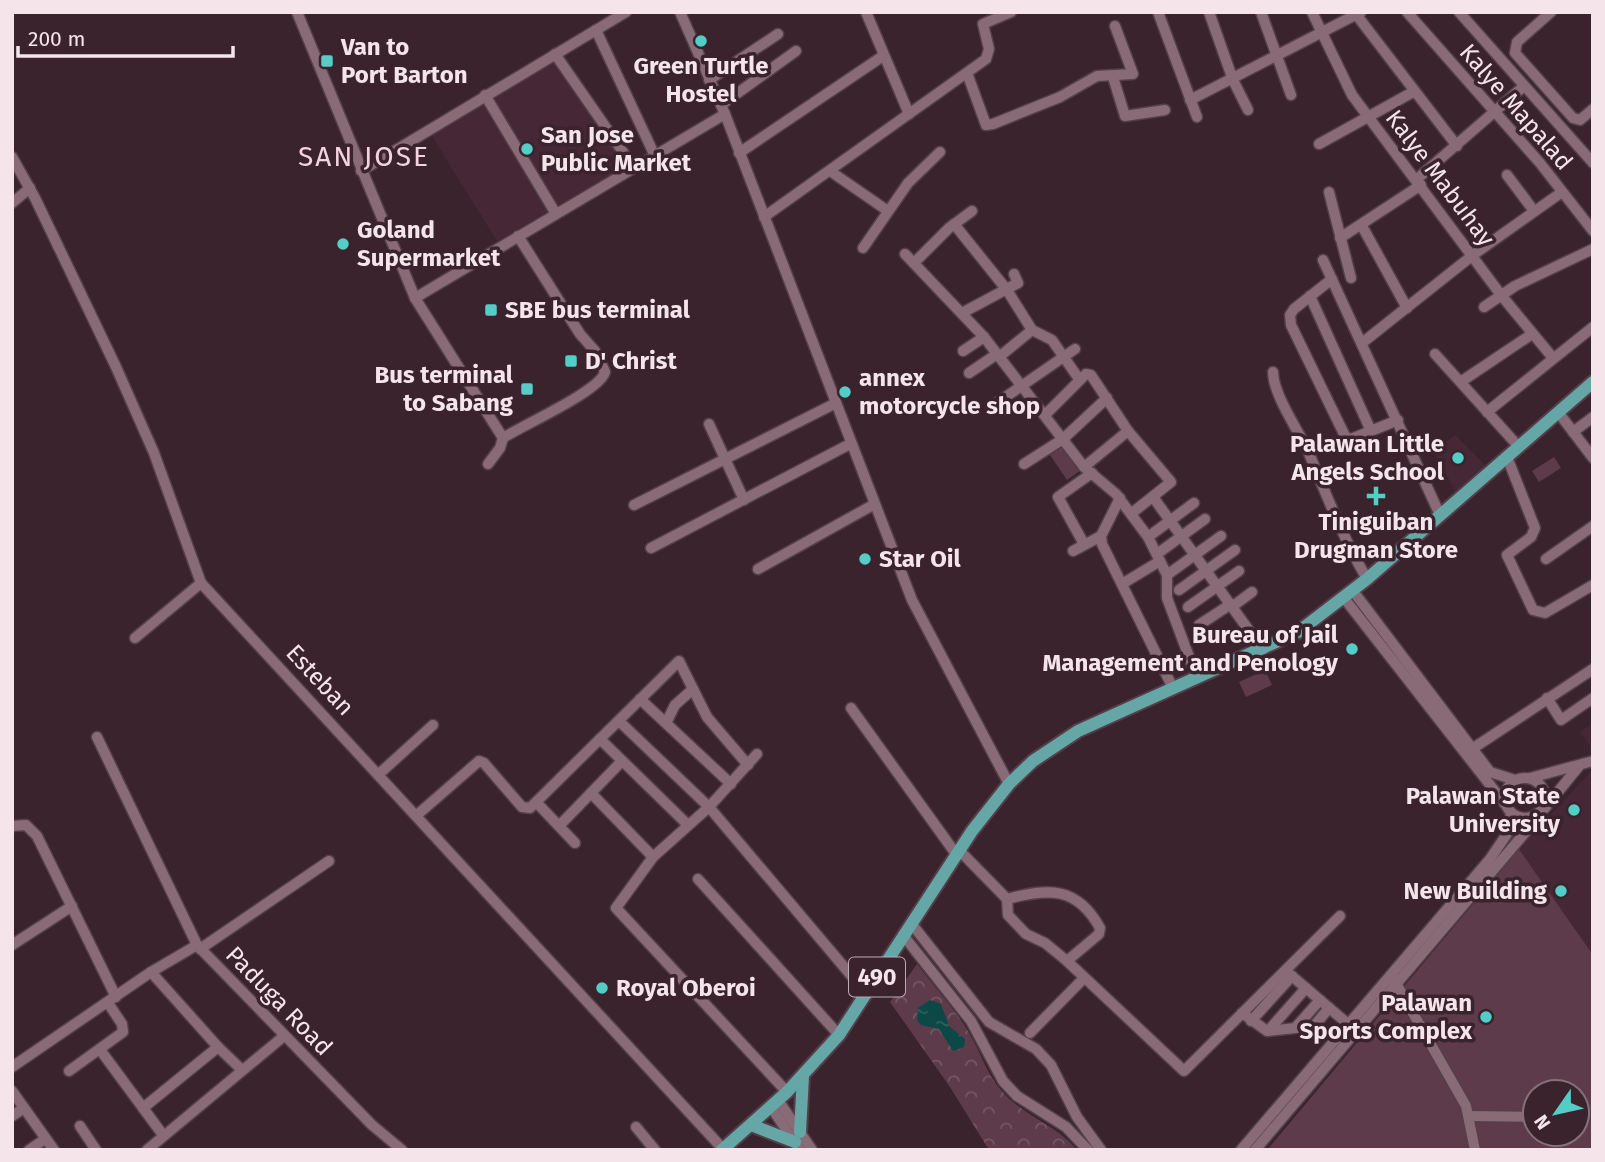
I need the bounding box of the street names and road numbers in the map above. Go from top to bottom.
street label: Kalye Mapalad [1454,38,1578,176]
street label: Kalye Mabuhay [1380,104,1500,252]
street label: Esteban [280,639,360,721]
street label: Paduga Road [220,941,338,1061]
road number: 490 [849,958,905,996]

